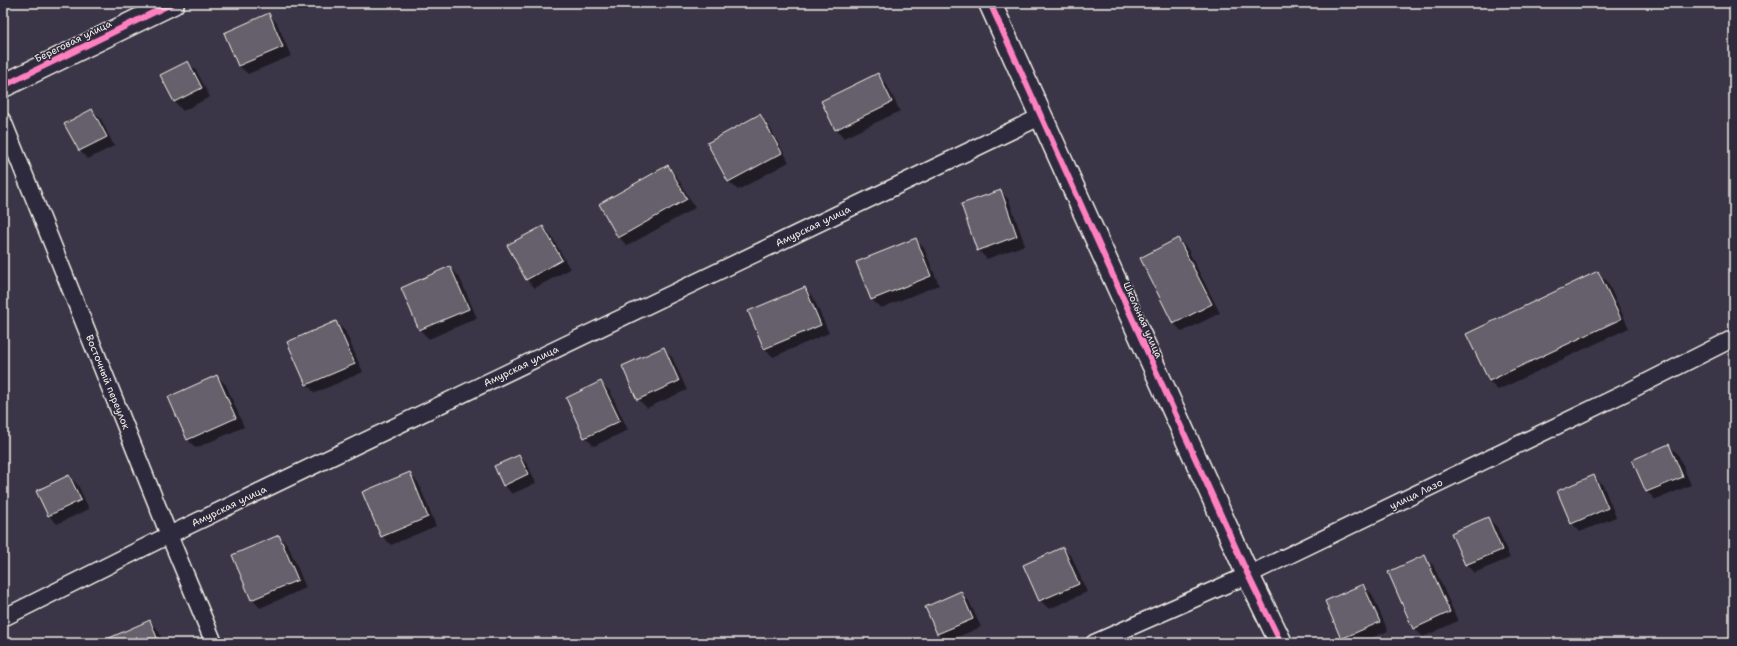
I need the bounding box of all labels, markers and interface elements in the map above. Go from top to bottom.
street label: Береговая улица [32,16,114,65]
street label: Амурская улица [773,202,853,250]
street label: Школьная улица [1120,280,1166,361]
street label: Восточный переулок [83,333,133,432]
street label: Амурская улица [481,342,561,390]
street label: улица Лазо [1387,476,1445,512]
street label: Амурская улица [189,482,269,530]

